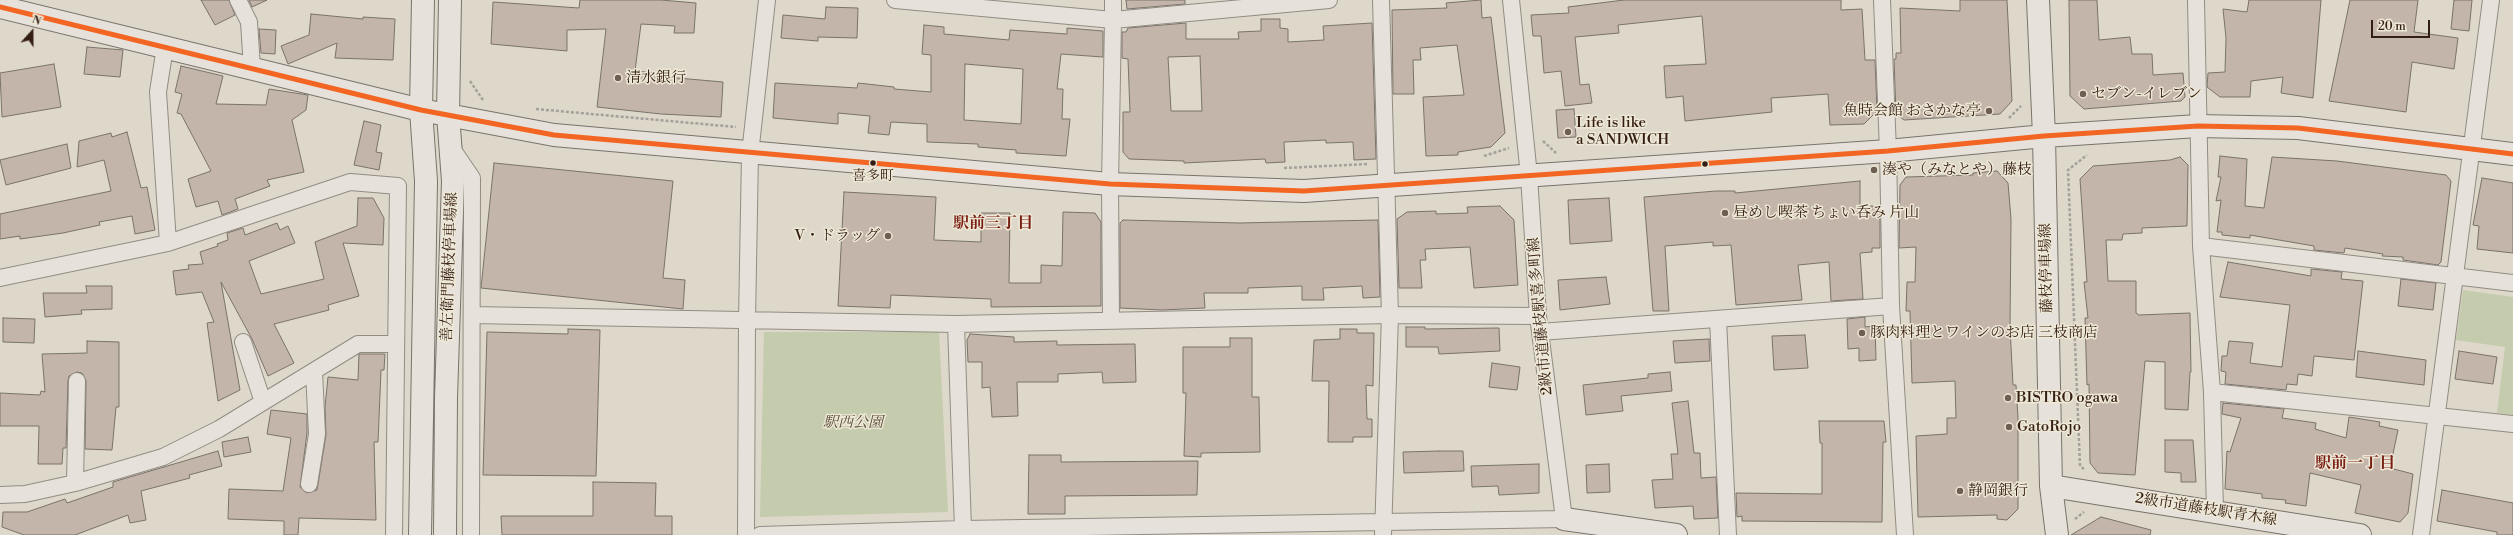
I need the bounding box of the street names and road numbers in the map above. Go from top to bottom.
street label: 善左衛門藤枝停車場線 [438,192,462,342]
street label: 藤枝停車場線 [2037,223,2057,313]
street label: 2級市道藤枝駅喜多町線 [1525,236,1557,396]
street label: 2級市道藤枝駅青木線 [2134,490,2278,530]

